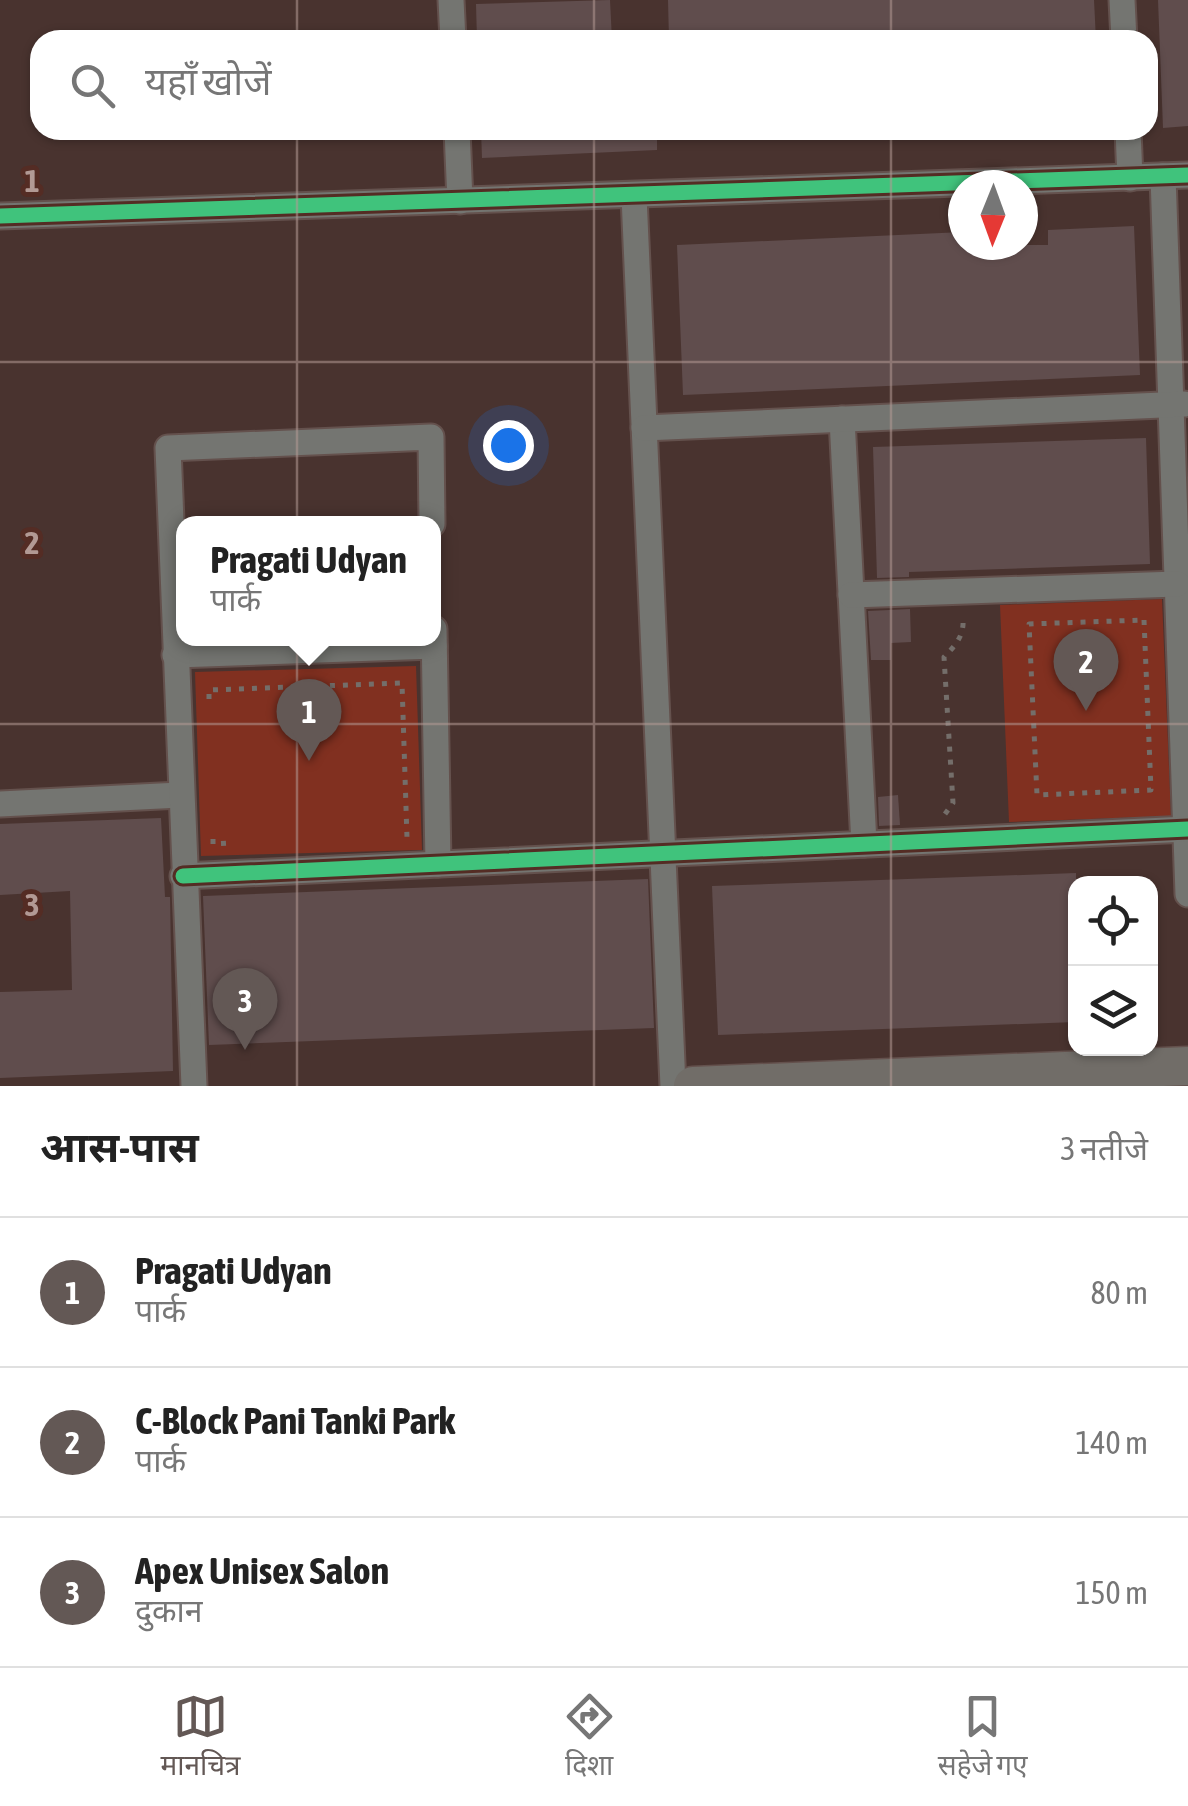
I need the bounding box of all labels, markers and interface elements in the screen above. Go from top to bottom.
search box [30,30,1158,140]
icon: search [65,58,120,113]
text: यहाँ खोजें [145,60,271,103]
text: 1 [24,162,40,199]
north arrow [948,170,1038,260]
your location [483,420,534,471]
popup [176,516,441,646]
text: 2 [24,524,40,561]
text: Pragati Udyan [210,538,407,581]
text: पार्क [210,581,261,618]
pin: 2 [1054,628,1118,711]
pin: 1 [276,678,342,761]
map controls [1068,876,1158,1056]
button: locate [1068,876,1158,966]
text: 3 [24,886,40,923]
button: layers [1068,966,1158,1056]
pin: 3 [212,968,278,1050]
text: आस-पास [40,1123,199,1171]
text: 3 नतीजे [1061,1130,1148,1167]
text: Pragati Udyan [135,1249,332,1292]
text: 1 [65,1274,80,1311]
text: 80 m [1090,1274,1148,1311]
text: पार्क [135,1292,186,1329]
text: C-Block Pani Tanki Park [135,1399,455,1442]
text: 2 [65,1424,80,1461]
text: 140 m [1075,1424,1148,1461]
text: पार्क [135,1442,186,1479]
text: Apex Unisex Salon [135,1549,389,1592]
text: 3 [65,1574,80,1611]
text: 150 m [1075,1574,1148,1611]
text: दुकान [135,1592,203,1629]
tab: मानचित्र [161,1689,241,1786]
tab: दिशा [562,1689,617,1786]
tab: सहेजे गए [938,1689,1027,1786]

